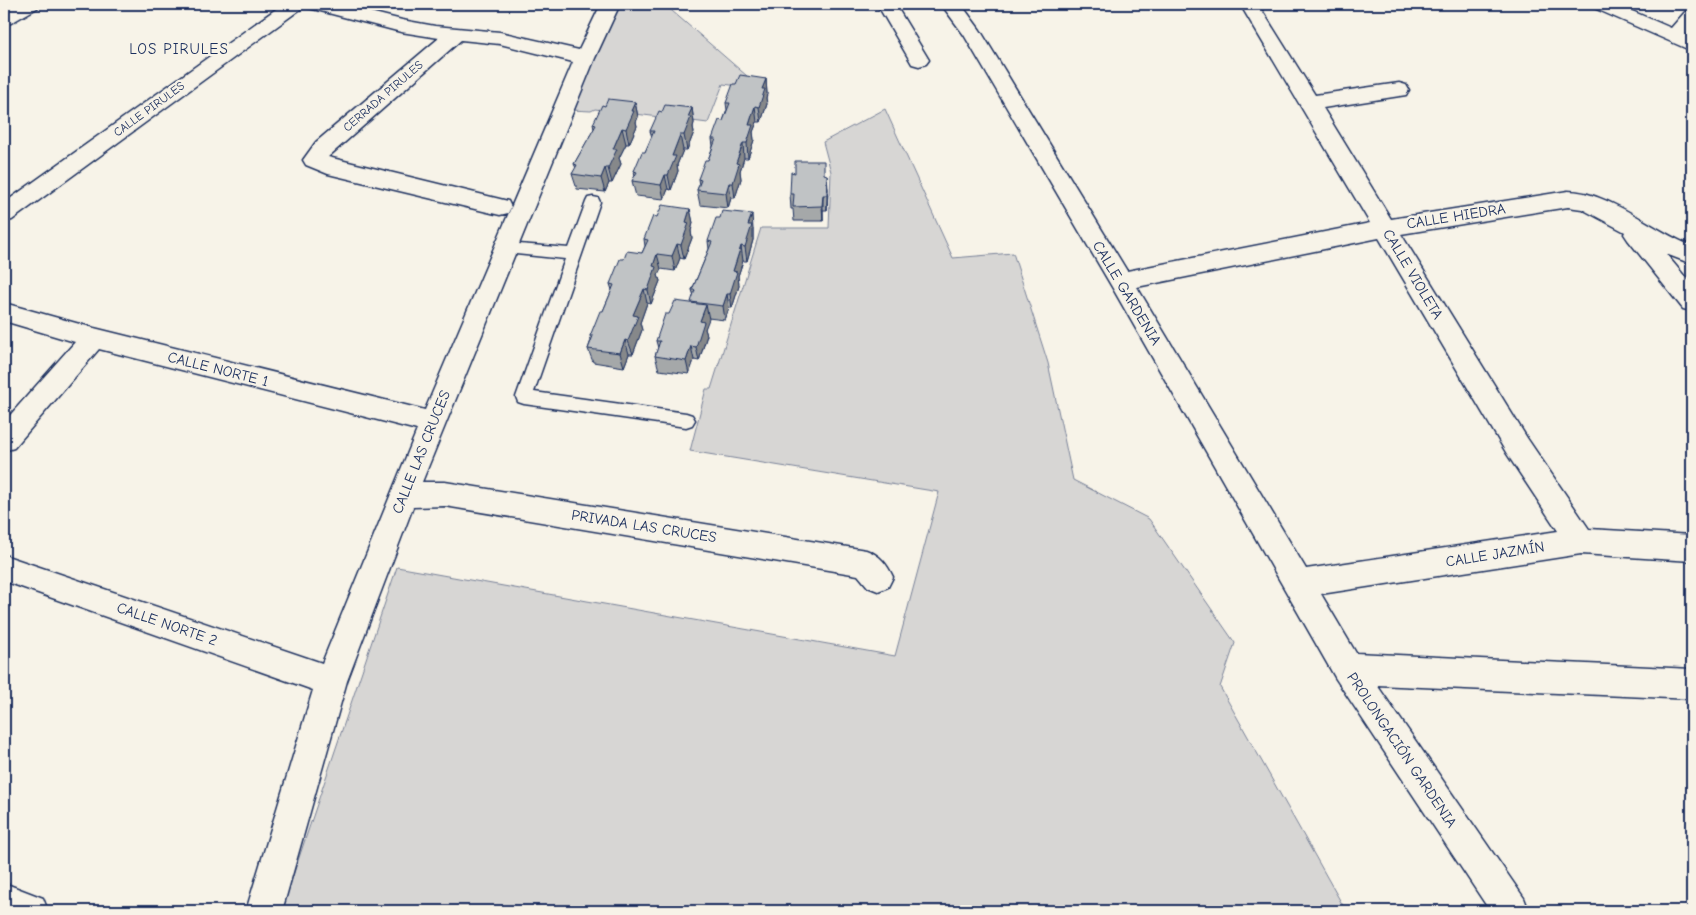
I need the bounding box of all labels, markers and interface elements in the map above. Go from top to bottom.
district label: LOS PIRULES [129,40,229,58]
street label: CERRADA PIRULES [340,57,426,134]
street label: CALLE PIRULES [111,78,188,139]
street label: CALLE HIEDRA [1405,199,1507,233]
street label: CALLE VIOLETA [1379,226,1447,323]
street label: CALLE GARDENIA [1089,238,1165,349]
street label: CALLE NORTE 1 [166,348,270,390]
street label: CALLE LAS CRUCES [388,388,454,516]
street label: PRIVADA LAS CRUCES [570,506,718,546]
street label: CALLE JAZMÍN [1444,536,1546,571]
street label: CALLE NORTE 2 [114,598,220,650]
street label: PROLONGACIÓN GARDENIA [1343,668,1462,831]

